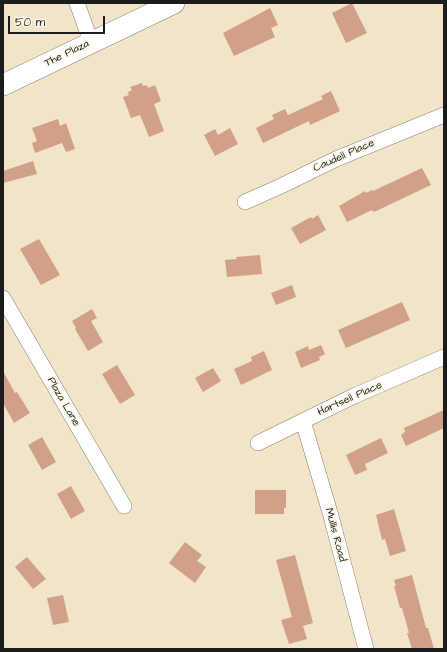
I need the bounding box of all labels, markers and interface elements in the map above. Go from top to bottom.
scale bar [10,8,107,34]
text: 50 m [15,14,45,31]
street label: The Plaza [43,38,91,70]
street label: Caudell Place [311,137,377,175]
street label: Plaza Lane [44,375,82,429]
street label: Hartsell Place [316,379,384,419]
street label: Mullis Road [322,507,348,563]

